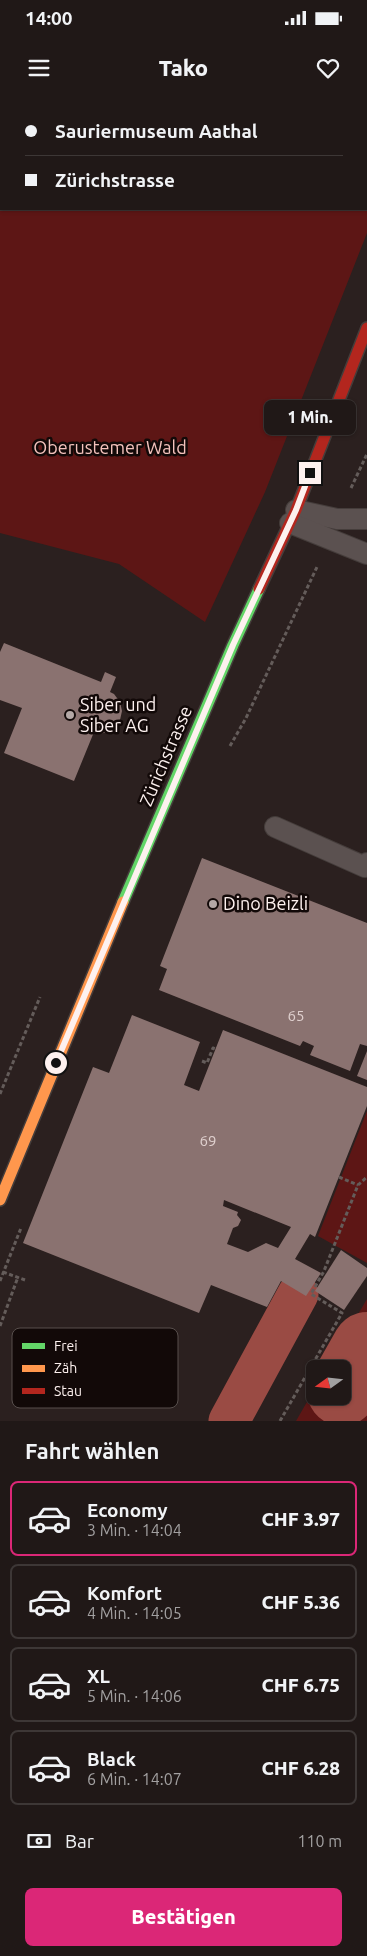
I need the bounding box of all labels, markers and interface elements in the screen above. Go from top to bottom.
text: 14:00 [25,7,73,29]
icon: menu [25,54,53,82]
icon: heart [314,54,342,82]
text: Tako [159,55,208,80]
text: Sauriermuseum Aathal [55,120,258,142]
text: Zürichstrasse [55,169,175,191]
callout: 1 Min. [264,400,356,436]
text: 1 Min. [287,408,333,426]
park label: Oberustemer Wald [33,437,187,457]
route end [299,462,321,484]
place label: Siber und Siber AG [80,694,156,735]
street label: Zürichstrasse [135,703,195,809]
marker: Siber und Siber AG [64,709,76,721]
place label: Dino Beizli [223,893,308,913]
marker: Dino Beizli [207,898,219,910]
house number: 65 [288,1007,304,1024]
route start [45,1052,67,1074]
house number: 69 [200,1132,216,1149]
legend [12,1328,178,1408]
text: Frei [54,1338,78,1354]
text: Zäh [54,1360,77,1376]
north arrow [306,1360,351,1405]
map controls [306,1360,351,1405]
text: Stau [54,1383,82,1399]
text: Fahrt wählen [25,1438,159,1463]
icon: car [27,1496,72,1541]
text: Economy [87,1499,168,1521]
text: CHF 3.97 [261,1508,340,1530]
text: 3 Min. · 14:04 [87,1521,182,1539]
icon: car [27,1579,72,1624]
text: Komfort [87,1582,162,1604]
text: CHF 5.36 [261,1591,340,1613]
text: 4 Min. · 14:05 [87,1604,182,1622]
icon: car [27,1662,72,1707]
text: XL [87,1665,110,1687]
text: CHF 6.75 [261,1674,340,1696]
text: 5 Min. · 14:06 [87,1687,182,1705]
icon: car [27,1745,72,1790]
text: Black [87,1748,136,1770]
text: CHF 6.28 [261,1757,340,1779]
text: 6 Min. · 14:07 [87,1770,182,1788]
icon: cash [25,1827,53,1855]
text: Bar [65,1830,94,1852]
text: 110 m [297,1832,342,1850]
button: Bestätigen [25,1888,342,1946]

